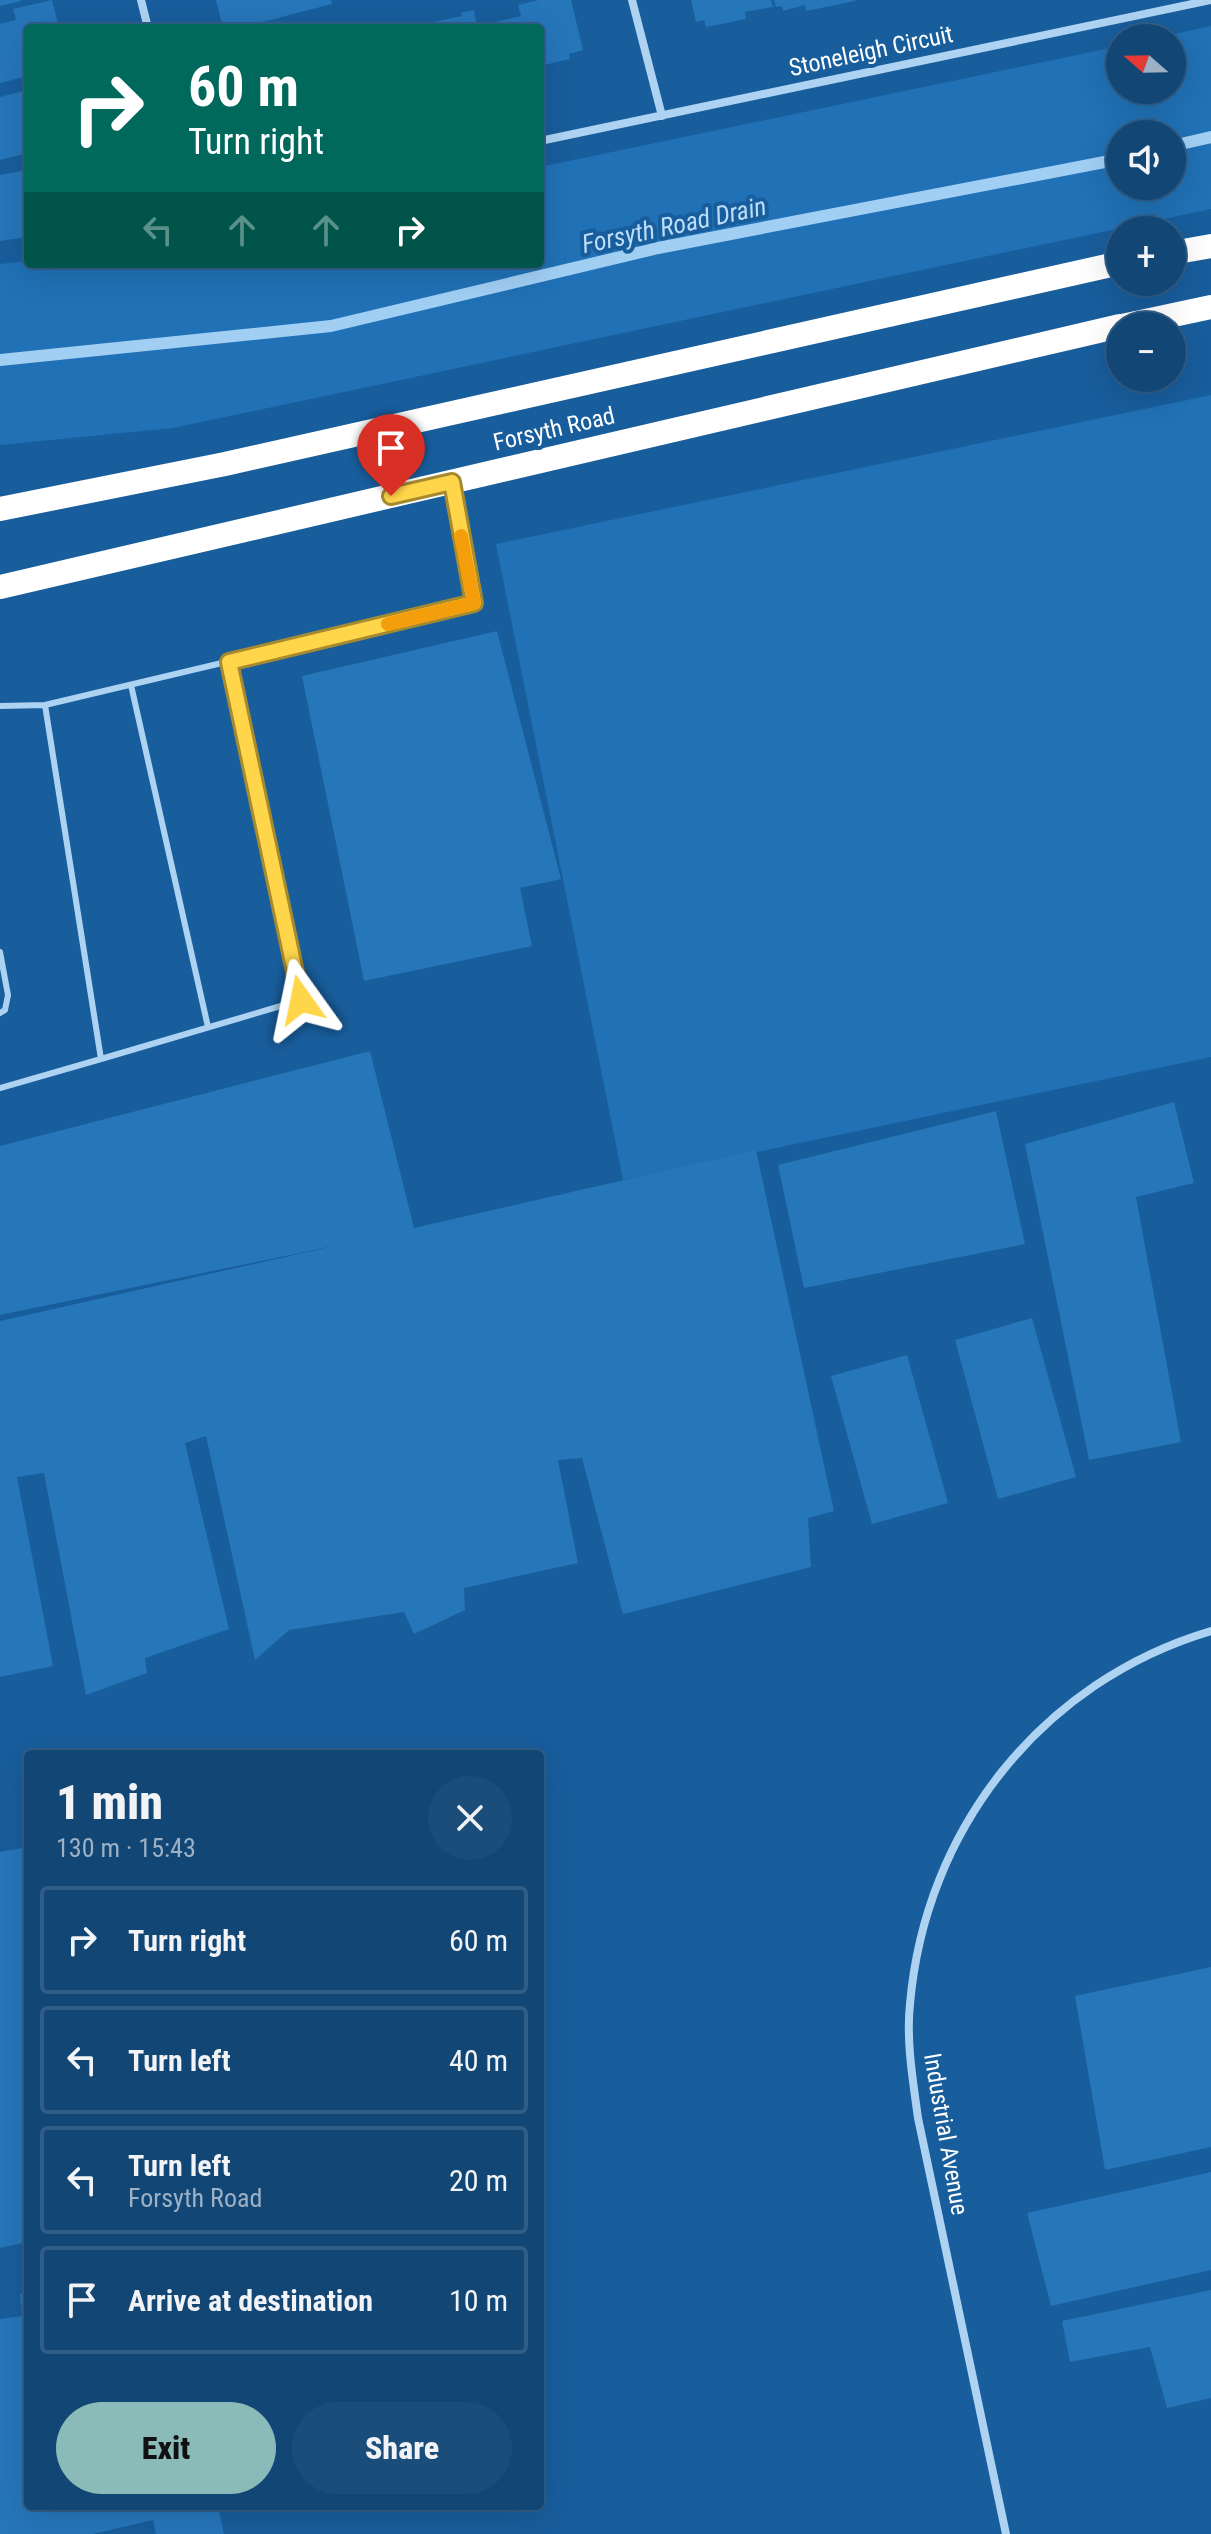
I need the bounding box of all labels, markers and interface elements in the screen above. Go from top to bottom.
street label: Stoneleigh Circuit [786,20,956,82]
north arrow [1106,24,1186,104]
map controls [1106,24,1186,392]
text: 60 m [188,54,299,120]
icon: right [56,56,160,160]
button: sound [1106,120,1186,200]
text: Turn right [188,121,324,163]
water label: Forsyth Road Drain [579,191,769,259]
icon: left [136,208,180,252]
icon: ahead [220,208,264,252]
icon: ahead [304,208,348,252]
icon: right [388,208,432,252]
button: + [1106,216,1186,296]
button: − [1106,312,1186,392]
street label: Forsyth Road [490,401,618,457]
pin [357,414,425,496]
icon: arrive [369,426,413,470]
position arrow [259,958,343,1042]
text: 1 min [56,1774,163,1831]
button: close [428,1776,512,1860]
text: 130 m · 15:43 [56,1833,196,1863]
icon: right [60,1918,104,1962]
text: Turn right [128,1923,246,1958]
text: 60 m [449,1923,508,1958]
icon: left [60,2038,104,2082]
text: Turn left [128,2043,231,2078]
text: 40 m [449,2043,508,2078]
street label: Industrial Avenue [918,2051,974,2217]
text: Turn left [128,2148,231,2183]
icon: left [60,2158,104,2202]
text: 20 m [449,2163,508,2198]
text: Forsyth Road [128,2183,262,2213]
icon: arrive [60,2278,104,2322]
text: Arrive at destination [128,2283,373,2318]
text: 10 m [449,2283,508,2318]
button: Exit [56,2402,276,2494]
button: Share [292,2402,512,2494]

